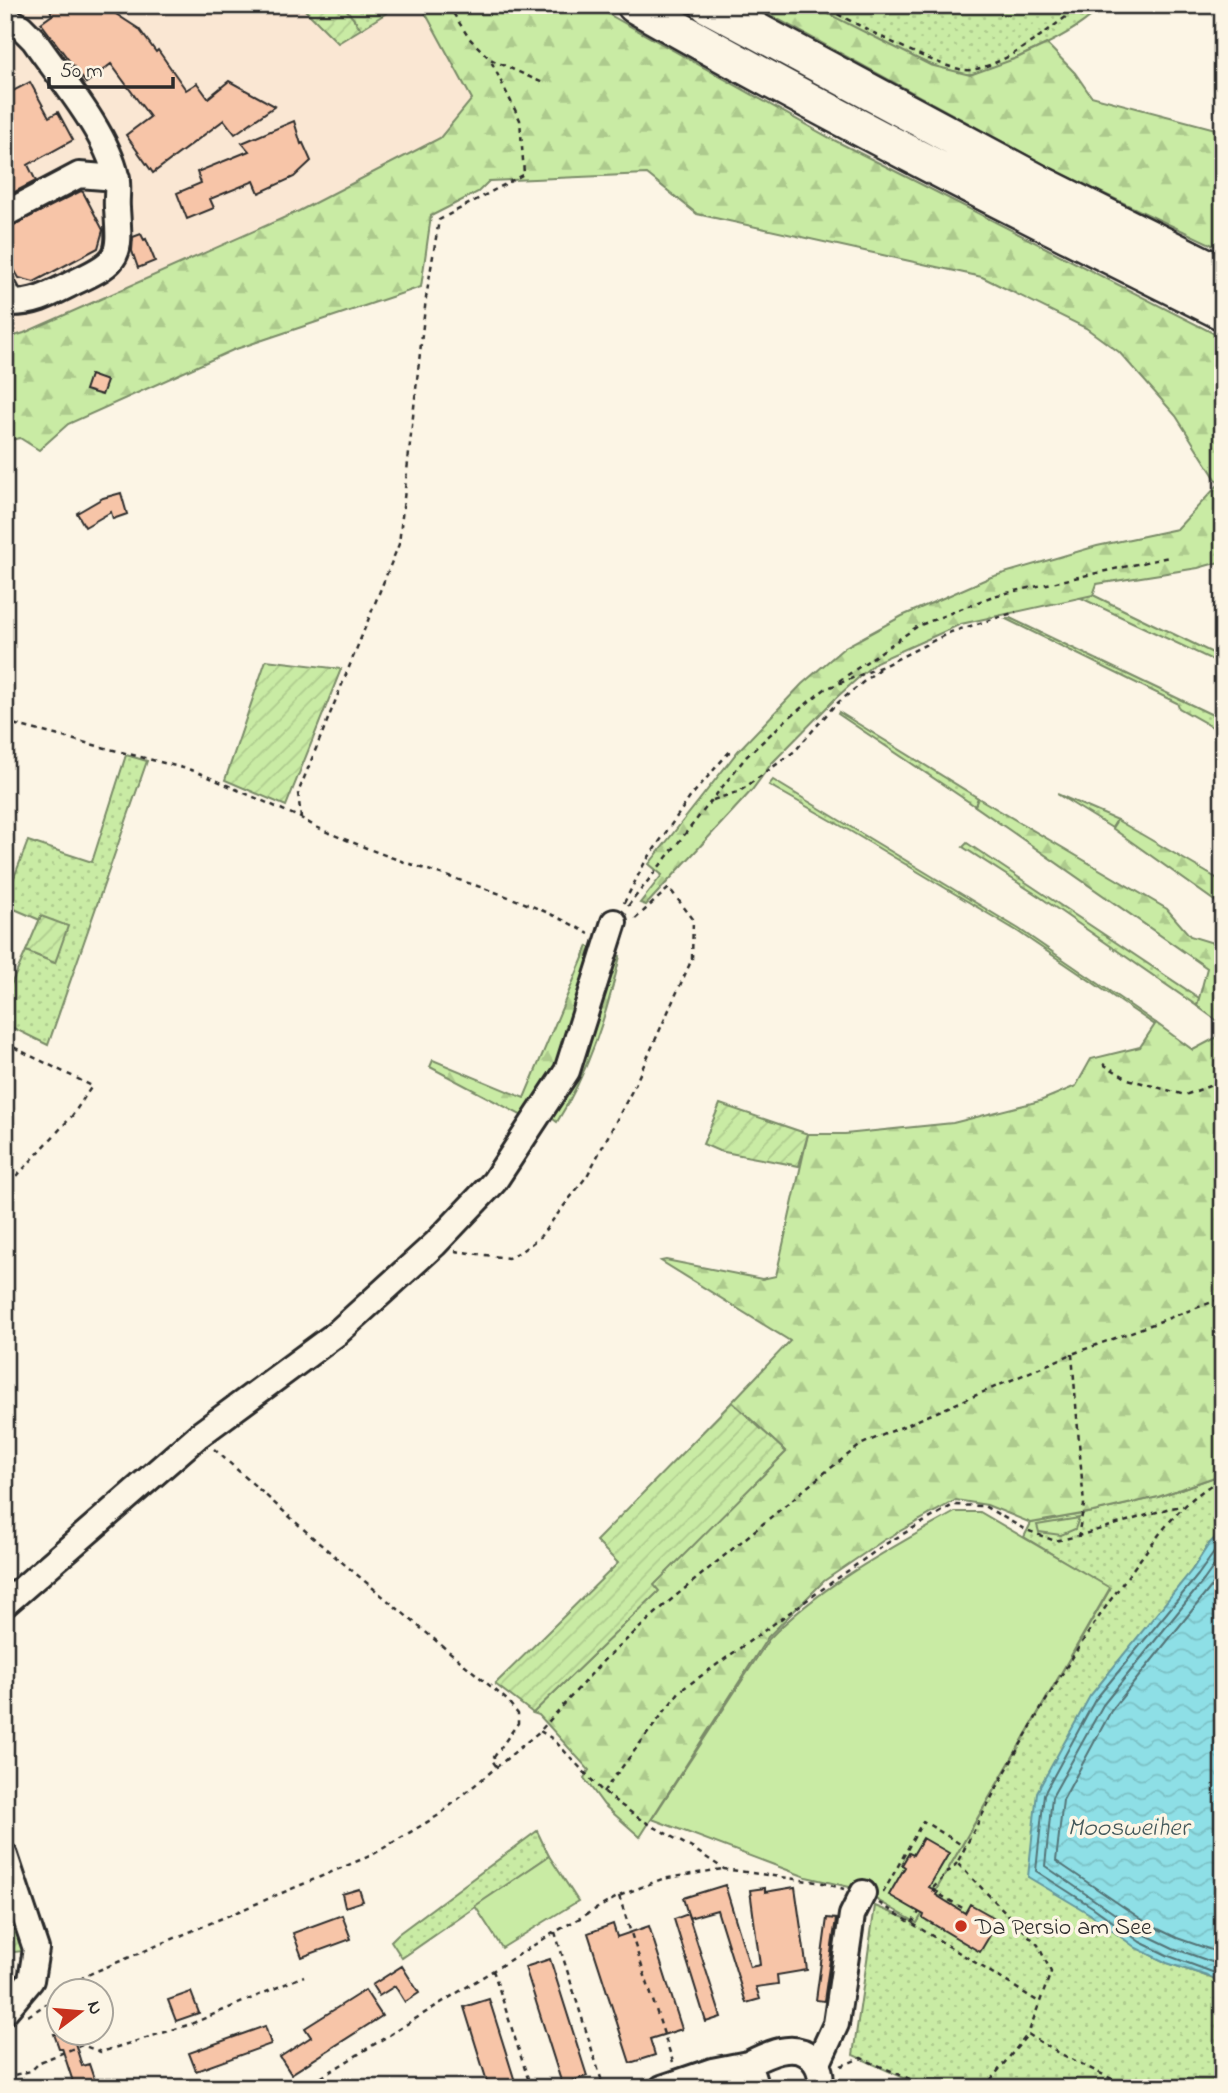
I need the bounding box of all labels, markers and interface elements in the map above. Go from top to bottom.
scale bar [49,46,173,90]
text: 50 m [60,57,103,87]
water label: Moosweiher [1067,1810,1192,1848]
place label: Da Persio am See [974,1911,1152,1946]
marker: Da Persio am See [953,1918,969,1934]
north arrow [46,1978,116,2048]
text: N [79,1998,109,2018]

